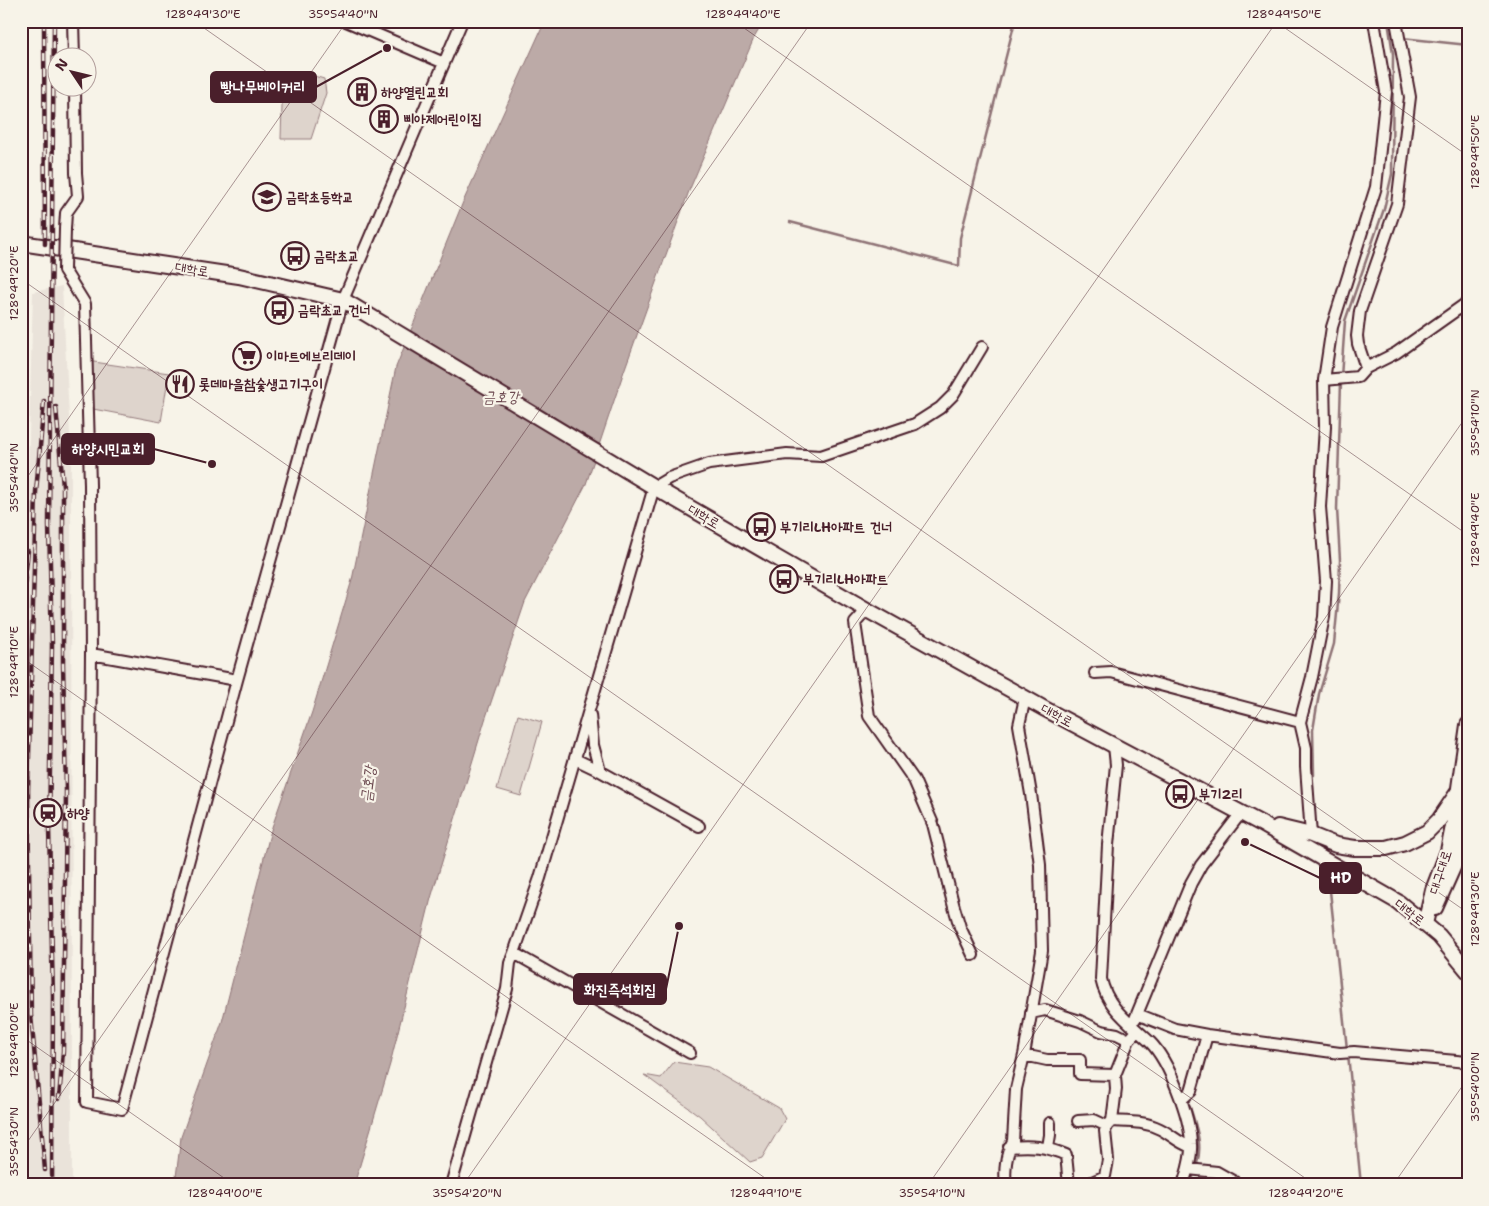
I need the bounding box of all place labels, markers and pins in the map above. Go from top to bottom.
callout: 빵나무베이커리 [211,72,316,102]
building icon: 하양열린교회 [347,77,377,107]
place label: 하양열린교회 [381,83,449,101]
building icon: 삐아제어린이집 [369,104,399,134]
place label: 삐아제어린이집 [403,110,482,128]
school or university icon: 금락초등학교 [252,182,282,212]
place label: 금락초등학교 [286,188,354,206]
bus stop icon: 금락초교 [280,241,310,271]
place label: 금락초교 [314,247,359,265]
bus stop icon: 금락초교 건너 [264,295,294,325]
place label: 금락초교 건너 [298,301,370,319]
supermarket icon: 이마트에브리데이 [232,341,262,371]
place label: 이마트에브리데이 [266,347,356,365]
restaurant icon: 롯데마을참숯생고기구이 [165,369,195,399]
place label: 롯데마을참숯생고기구이 [199,375,323,393]
callout: 하양시민교회 [62,434,154,464]
bus stop icon: 부기리LH아파트 건너 [746,512,776,542]
place label: 부기리LH아파트 건너 [780,518,892,536]
bus stop icon: 부기리LH아파트 [769,564,799,594]
place label: 부기리LH아파트 [803,570,888,588]
bus stop icon: 부기2리 [1165,779,1195,809]
place label: 부기2리 [1199,785,1243,803]
station icon: 하양 [33,798,63,828]
place label: 하양 [67,804,90,822]
callout: HD [1320,863,1361,893]
callout: 화진즉석회집 [574,974,666,1004]

